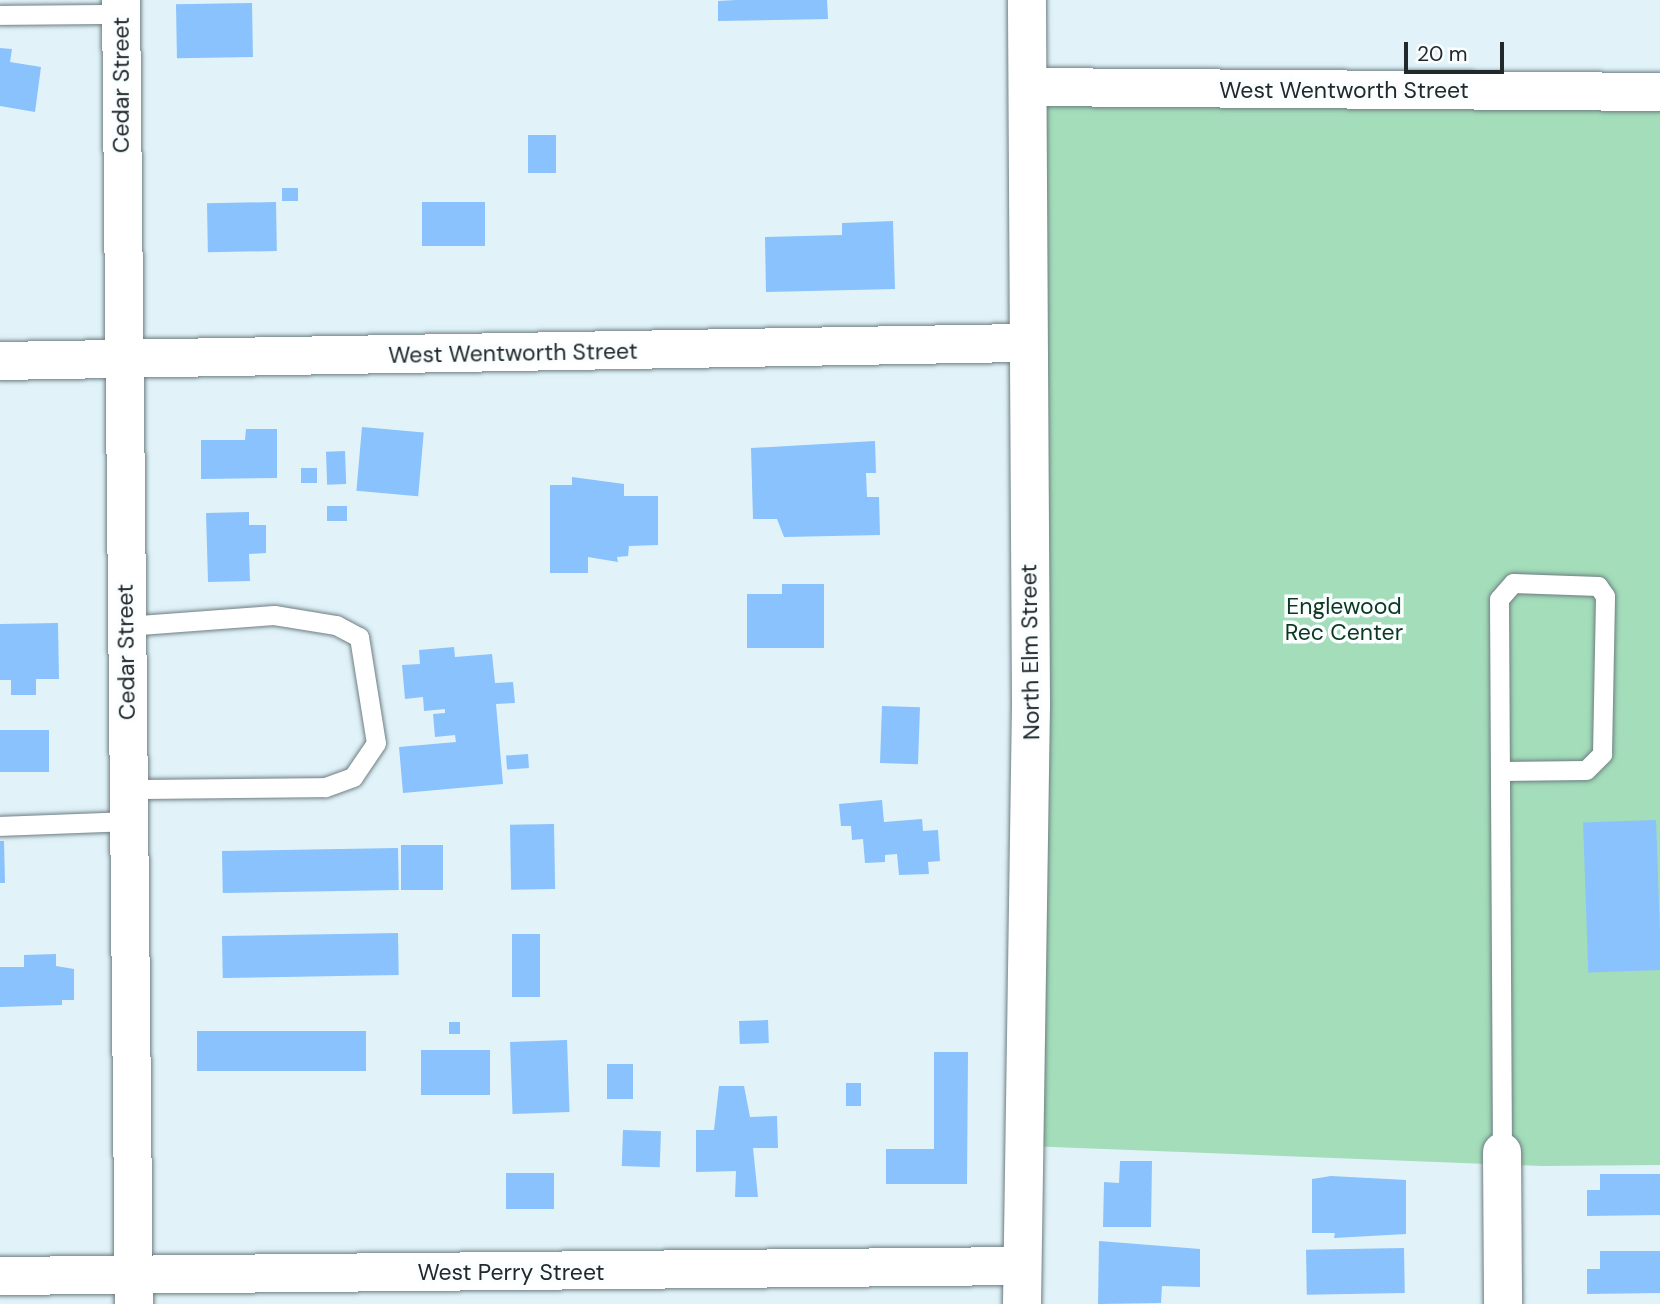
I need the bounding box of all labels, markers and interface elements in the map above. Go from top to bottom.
street label: Cedar Street [107,17,135,153]
scale bar [1408,28,1508,72]
text: 20 m [1417,40,1468,68]
street label: West Wentworth Street [1219,76,1469,104]
street label: West Wentworth Street [388,337,638,369]
street label: North Elm Street [1015,564,1045,740]
street label: Cedar Street [111,584,141,720]
park label: Englewood Rec Center [1285,592,1403,646]
street label: West Perry Street [417,1258,605,1286]

